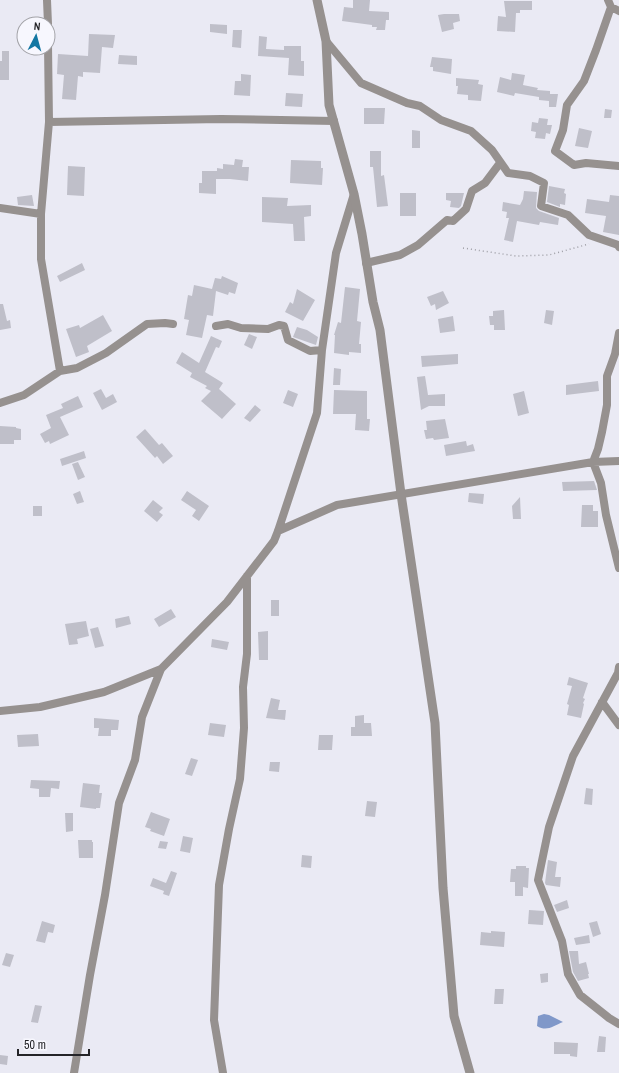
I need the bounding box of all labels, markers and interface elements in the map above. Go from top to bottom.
north arrow [16,16,56,56]
text: N [33,19,41,33]
scale bar [18,1031,89,1057]
text: 50 m [24,1037,46,1053]

